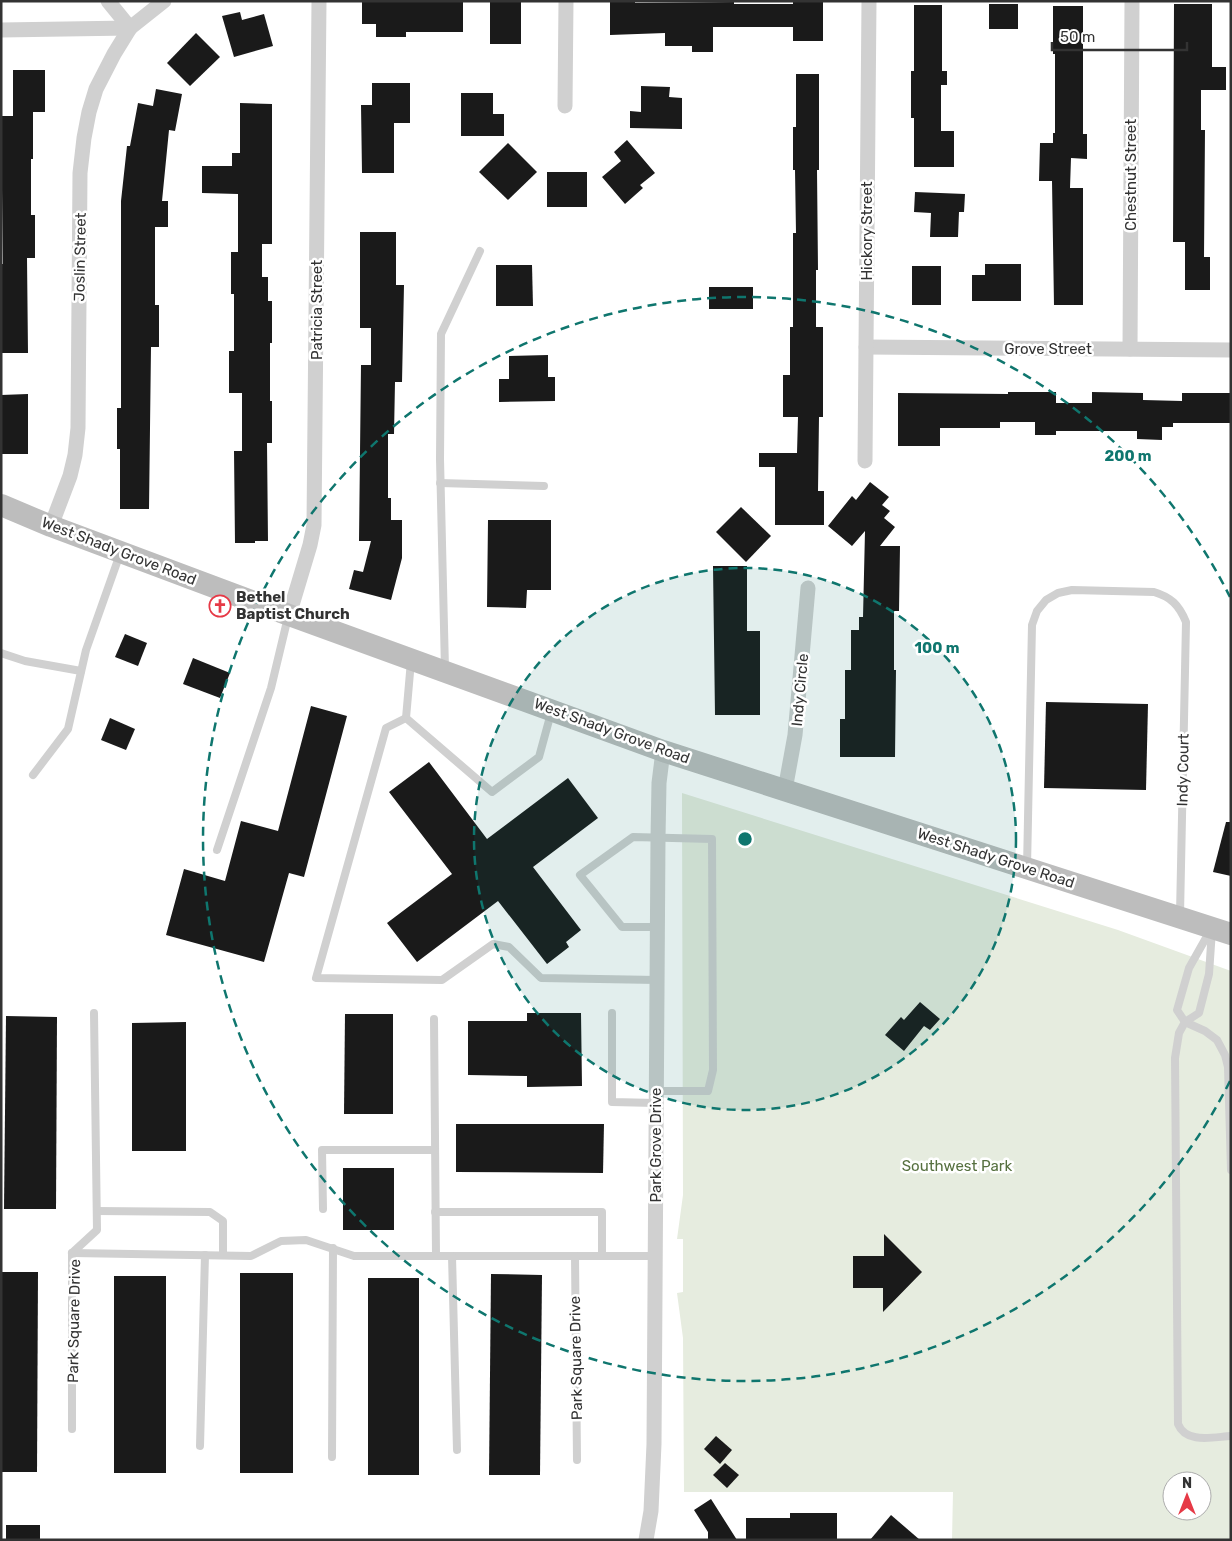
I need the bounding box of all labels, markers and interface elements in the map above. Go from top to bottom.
scale bar [1052,20,1187,52]
text: 50 m [1060,28,1095,46]
street label: Chestnut Street [1122,119,1140,231]
street label: Hickory Street [858,181,876,281]
street label: Joslin Street [70,212,90,302]
street label: Patricia Street [308,260,326,360]
street label: Grove Street [1004,340,1092,358]
text: 200 m [1104,447,1152,465]
street label: West Shady Grove Road [39,513,199,589]
place label: Bethel Baptist Church [236,588,350,623]
church icon: Bethel Baptist Church [208,594,232,618]
text: 100 m [915,639,959,657]
street label: Indy Circle [788,653,812,727]
street label: West Shady Grove Road [532,694,692,768]
street label: Indy Court [1173,733,1193,807]
street label: West Shady Grove Road [915,824,1077,892]
centre of rings [736,830,754,848]
street label: Park Grove Drive [647,1087,665,1203]
park label: Southwest Park [902,1157,1012,1175]
street label: Park Square Drive [64,1259,84,1383]
street label: Park Square Drive [566,1296,586,1420]
north arrow [1162,1471,1212,1521]
text: N [1182,1475,1192,1492]

